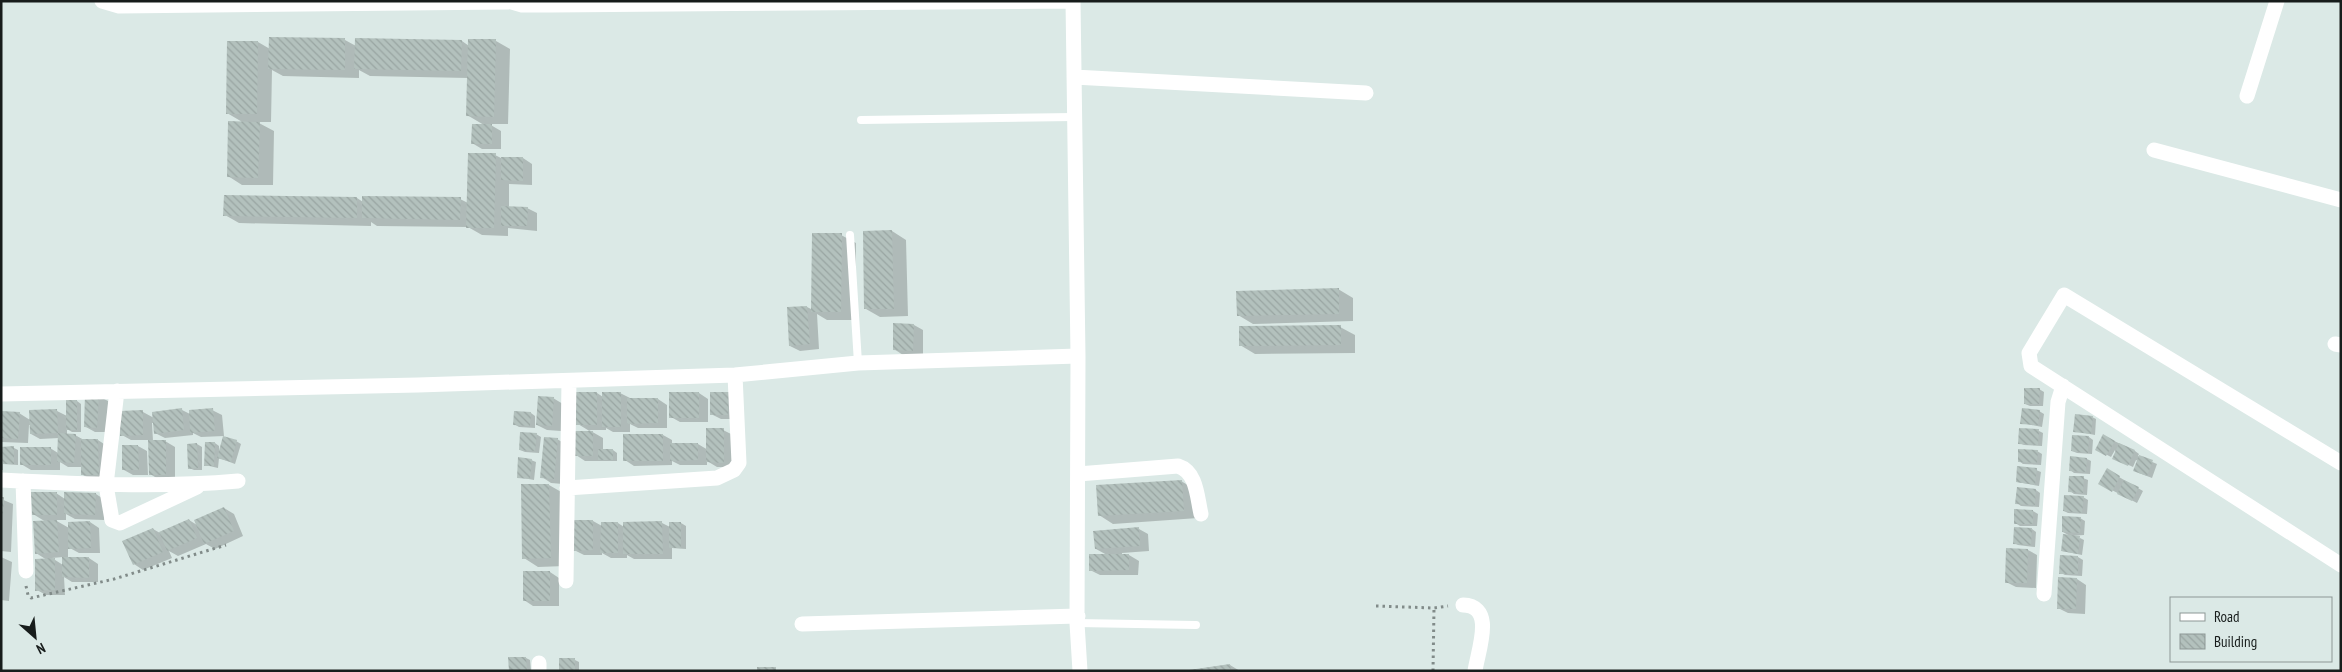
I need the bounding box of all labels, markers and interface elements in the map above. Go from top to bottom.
legend [2170,597,2332,662]
text: Road [2214,607,2240,626]
north arrow [10,612,60,662]
text: Building [2214,632,2257,651]
text: N [33,639,48,658]

